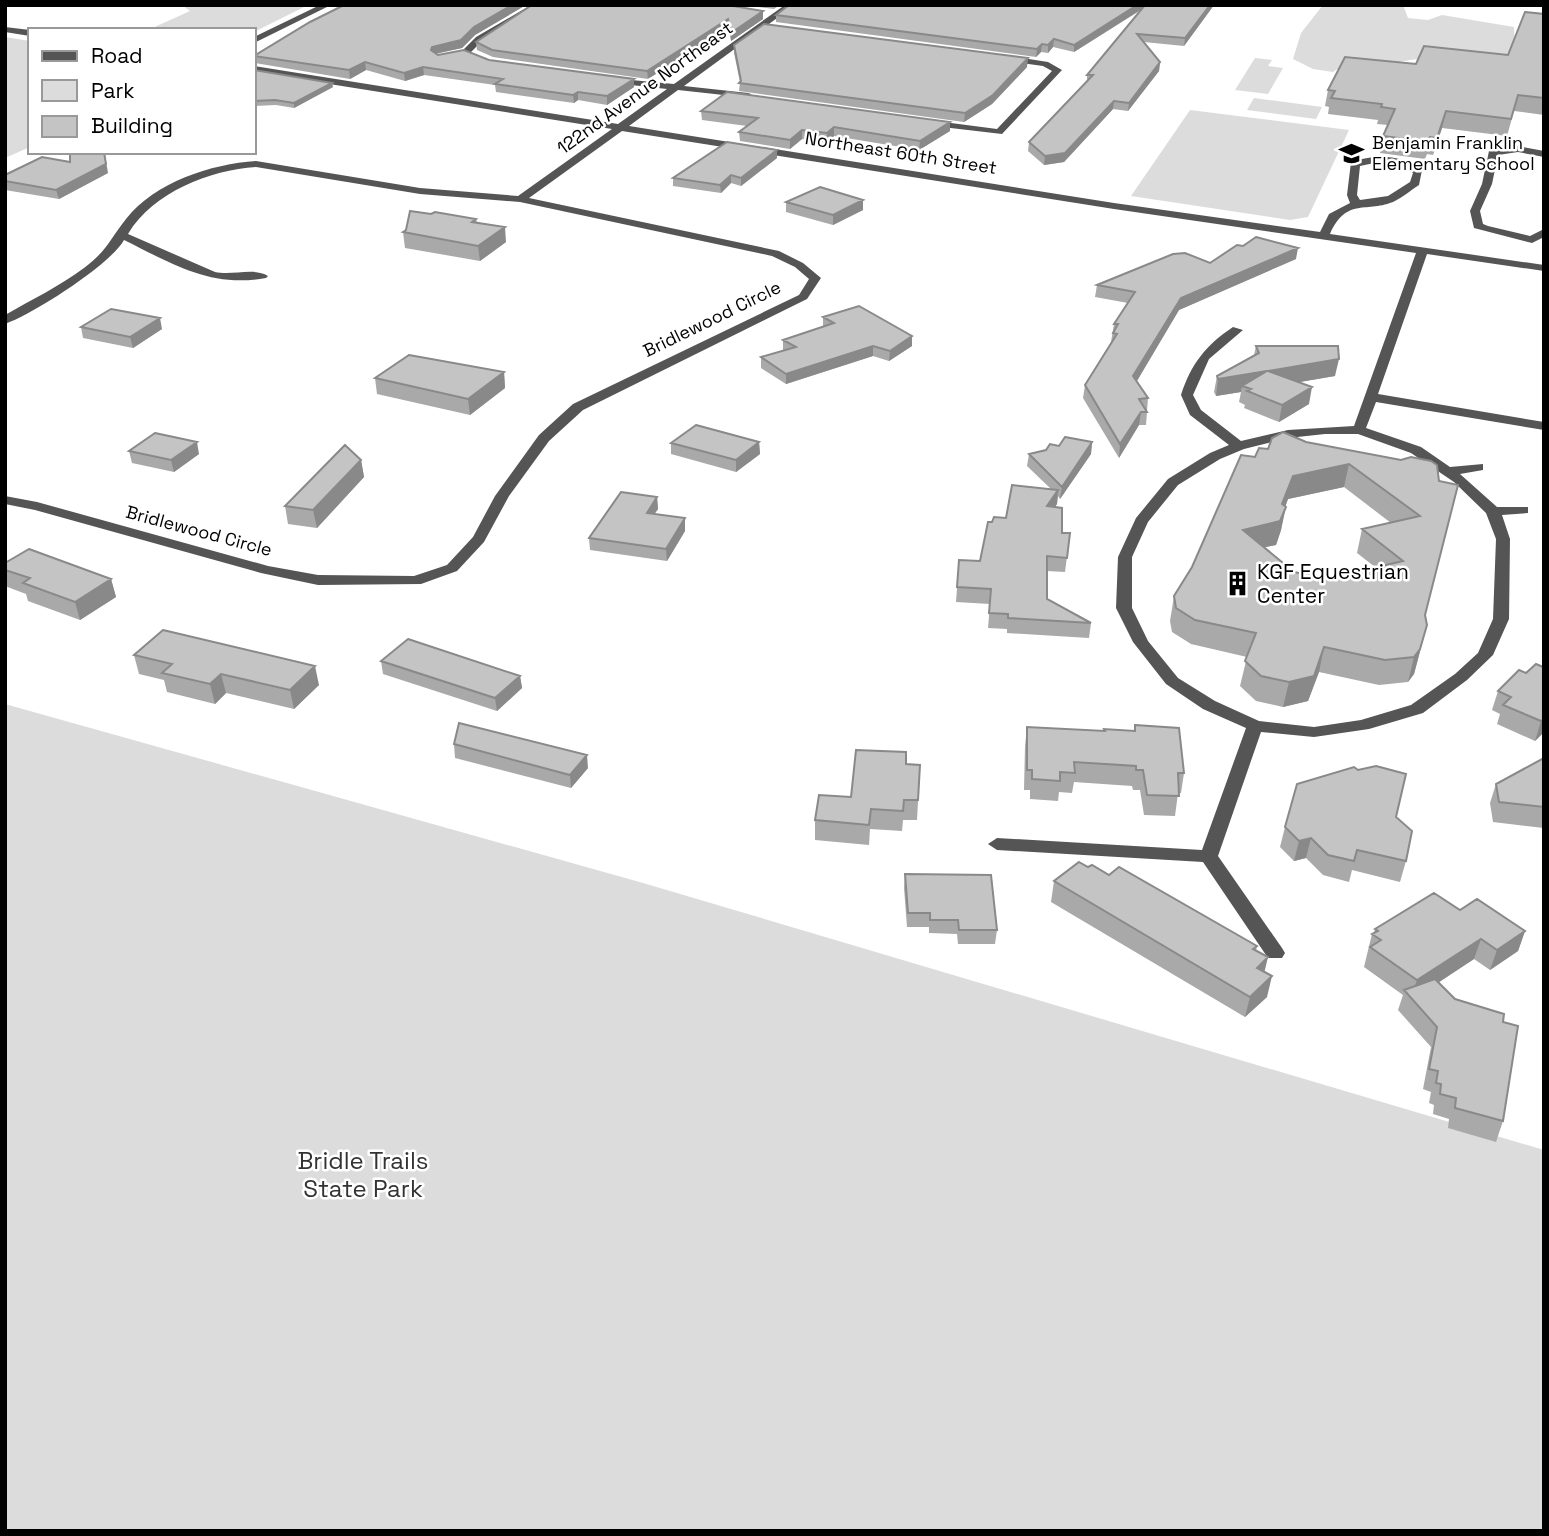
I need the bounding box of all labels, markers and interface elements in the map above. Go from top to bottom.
street label: 122nd Avenue Northeast [552,16,737,159]
legend [28,28,256,154]
text: Road [91,42,143,69]
text: Park [91,77,135,104]
text: Building [91,112,173,139]
street label: Northeast 60th Street [804,126,999,179]
place label: Benjamin Franklin Elementary School [1372,131,1535,175]
school or university icon: Benjamin Franklin Elementary School [1338,139,1366,167]
street label: Bridlewood Circle [639,275,784,362]
street label: Bridlewood Circle [123,500,275,561]
place label: KGF Equestrian Center [1257,558,1409,609]
building icon: KGF Equestrian Center [1223,570,1251,598]
park label: Bridle Trails State Park [297,1145,429,1204]

